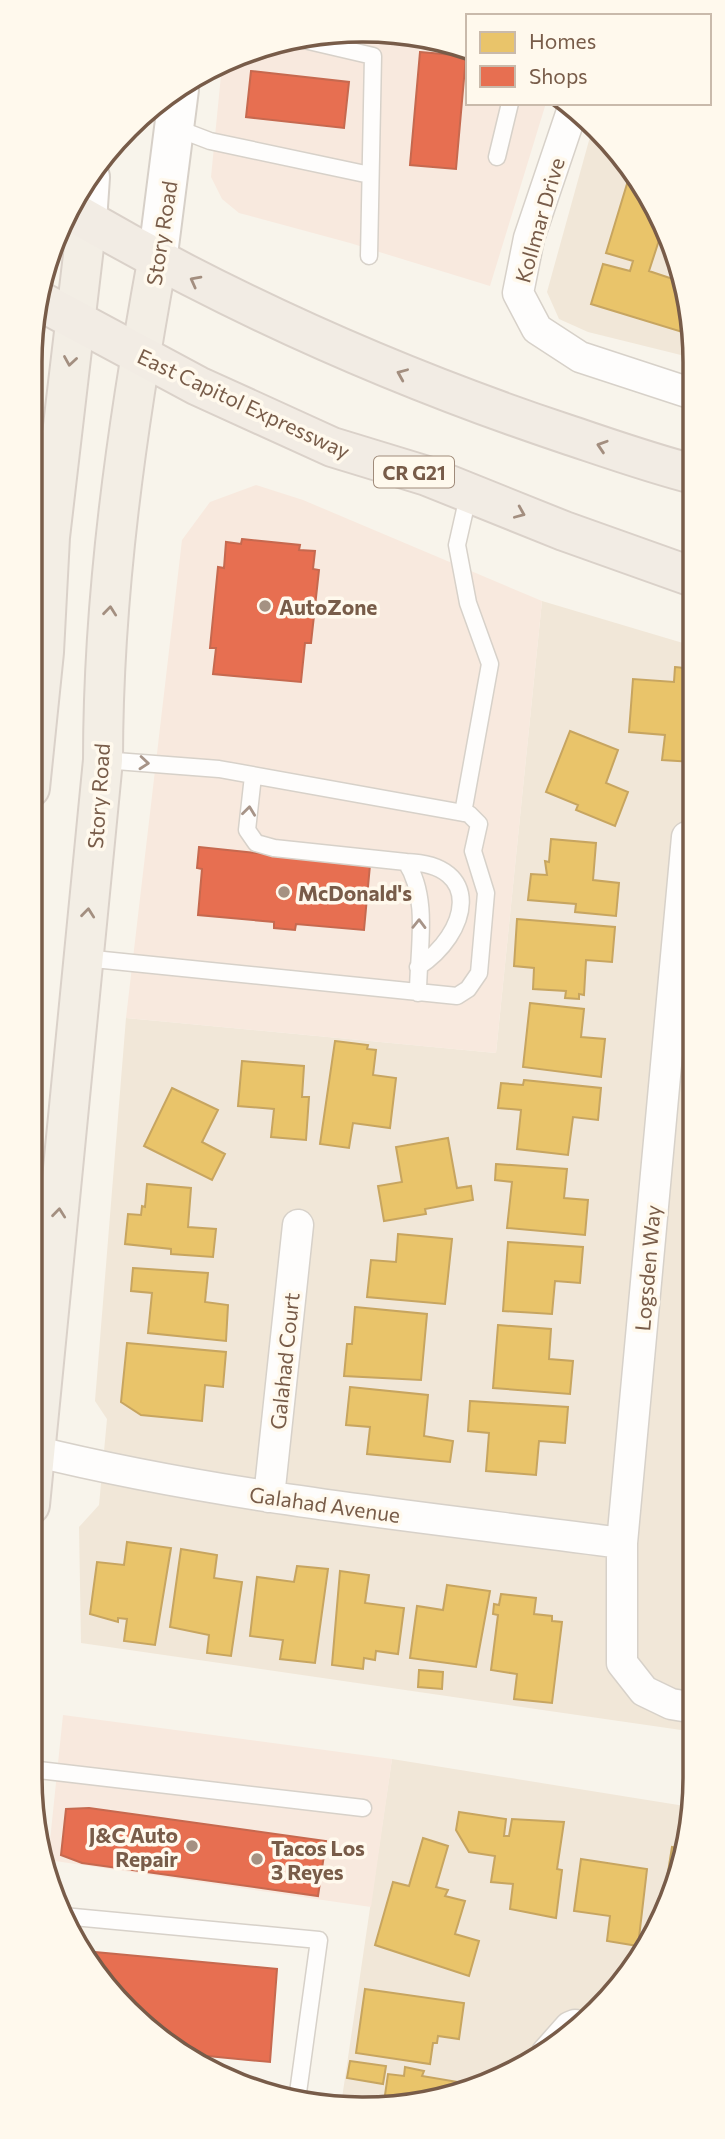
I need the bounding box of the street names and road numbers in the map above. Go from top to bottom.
street label: Kollmar Drive [509,155,569,285]
street label: Story Road [140,179,182,287]
street label: East Capitol Expressway [134,343,354,463]
road number: CR G21 [374,457,454,488]
street label: Story Road [82,743,114,849]
street label: Logsden Way [629,1204,665,1332]
street label: Galahad Court [264,1291,304,1431]
street label: Galahad Avenue [248,1481,402,1527]

